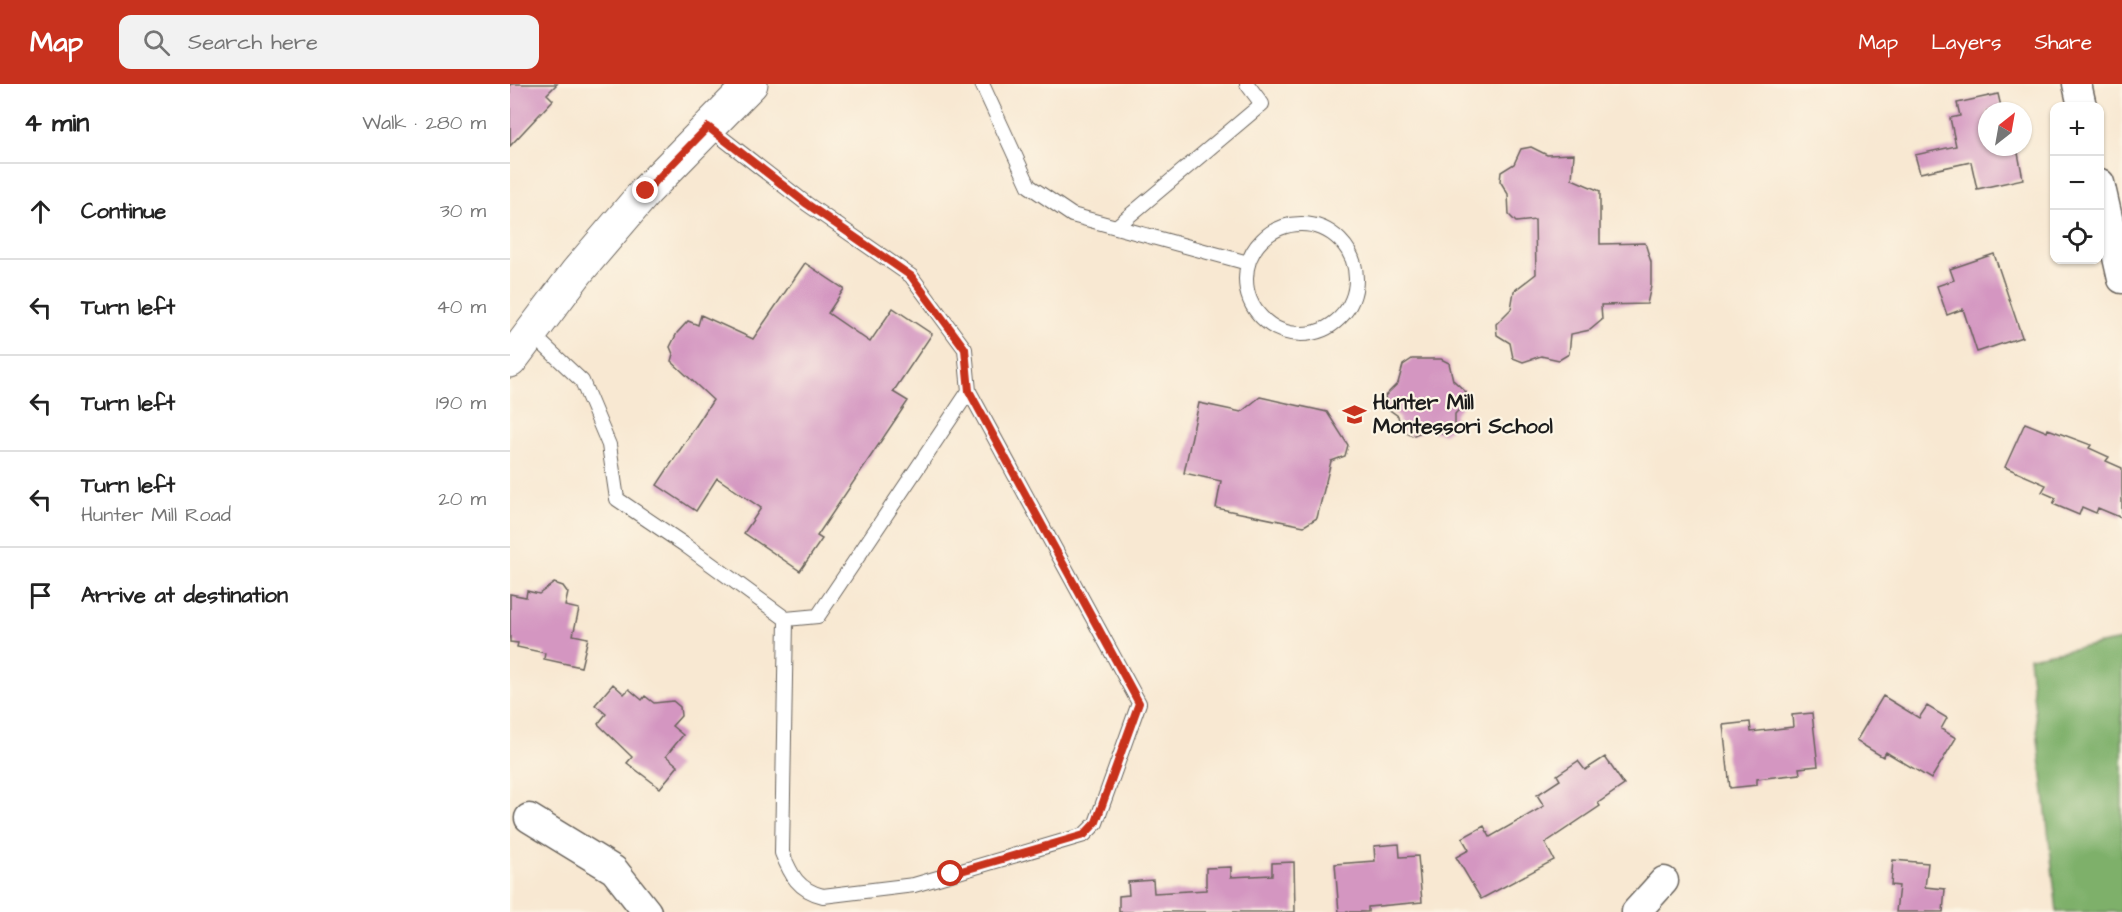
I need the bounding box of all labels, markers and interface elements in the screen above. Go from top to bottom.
search box [119,15,539,69]
text: Map [30,23,83,62]
icon: search [140,26,173,59]
text: Search here [188,27,318,58]
text: Map [1858,28,1898,57]
text: Layers [1931,28,2001,57]
text: Share [2034,28,2092,57]
north arrow [1978,102,2032,156]
map controls [2050,102,2104,264]
button: + [2050,102,2104,156]
text: 4 min [24,105,89,141]
text: Walk · 280 m [362,109,486,137]
button: − [2050,156,2104,210]
route end [632,177,658,203]
icon: ahead [24,195,57,228]
text: Continue [81,196,166,227]
text: 30 m [440,197,486,225]
button: locate [2050,210,2104,264]
icon: left [24,291,57,324]
text: Turn left [81,292,175,323]
text: 40 m [436,293,486,321]
icon: left [24,387,57,420]
text: Turn left [81,388,175,419]
place label: Hunter Mill Montessori School [1373,388,1553,441]
text: 190 m [436,389,486,417]
school or university icon: Hunter Mill Montessori School [1342,401,1368,427]
text: Turn left [81,470,175,501]
icon: left [24,483,57,516]
text: 20 m [438,485,486,513]
text: Hunter Mill Road [81,501,231,529]
icon: arrive [24,579,57,612]
text: Arrive at destination [81,580,288,611]
route start [937,860,963,886]

